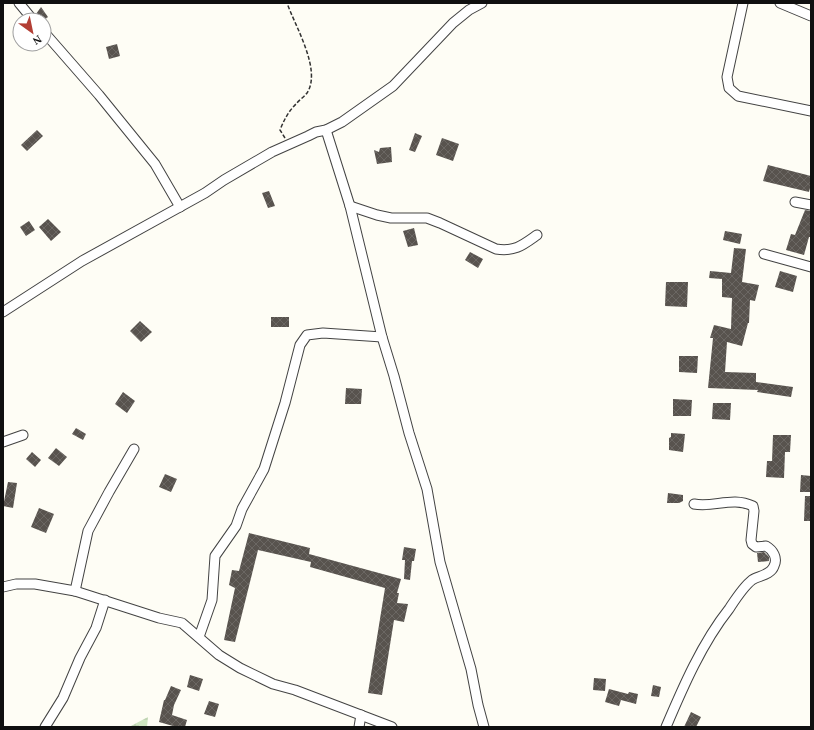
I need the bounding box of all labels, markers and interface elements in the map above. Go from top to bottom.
north arrow [12,12,52,52]
text: N [31,33,44,48]

